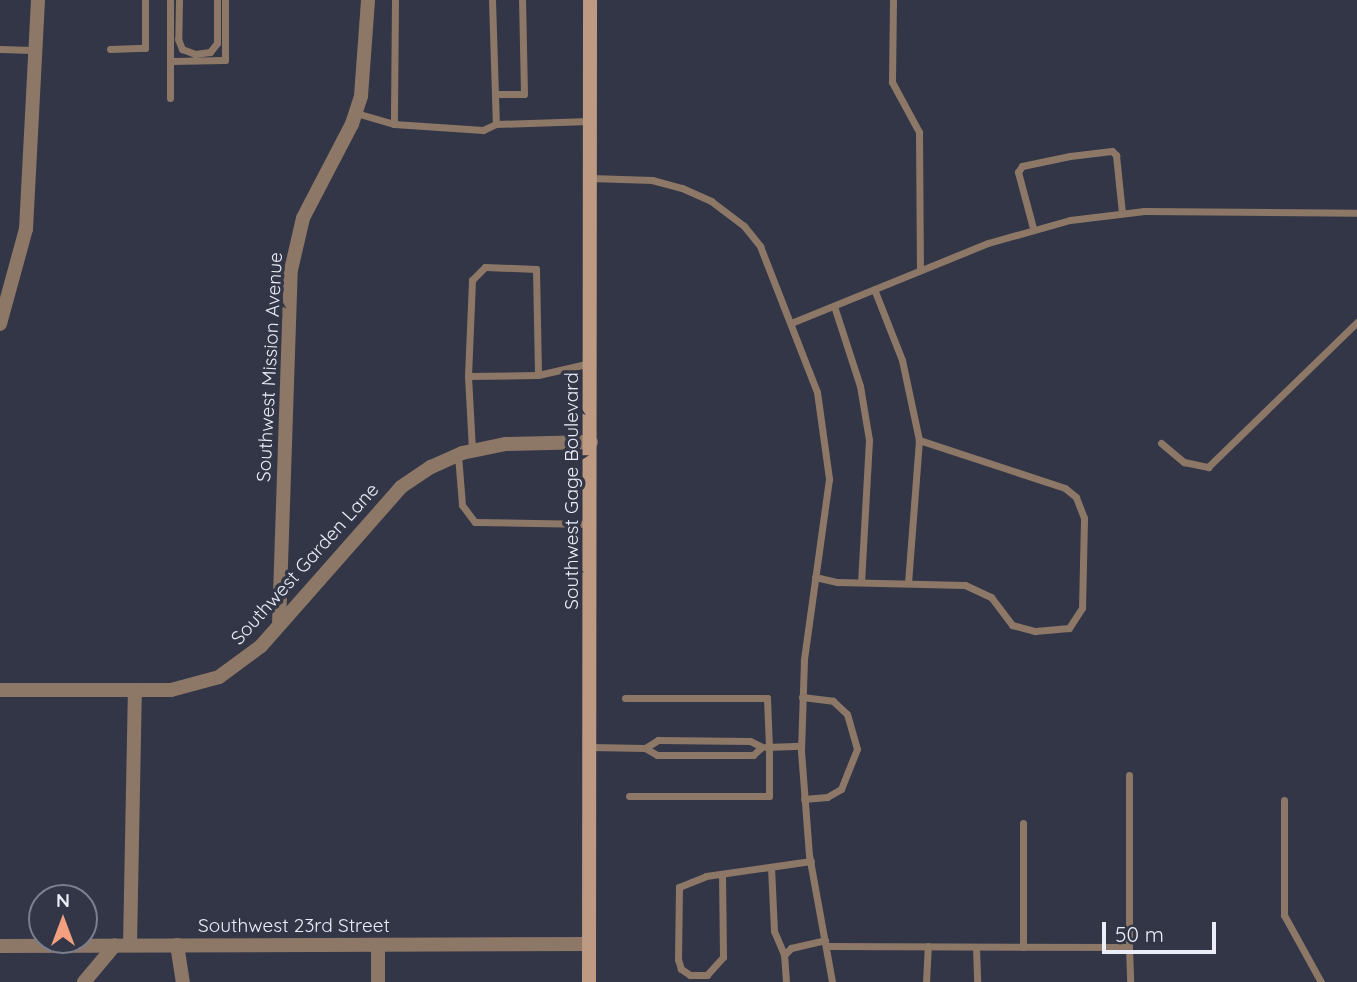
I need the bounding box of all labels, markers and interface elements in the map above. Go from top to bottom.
street label: Southwest Mission Avenue [253,252,287,482]
street label: Southwest Gage Boulevard [561,372,583,610]
street label: Southwest Garden Lane [226,479,384,649]
north arrow [28,884,98,954]
text: N [56,888,70,912]
scale bar [1105,908,1219,952]
street label: Southwest 23rd Street [198,915,390,937]
text: 50 m [1115,921,1164,947]

